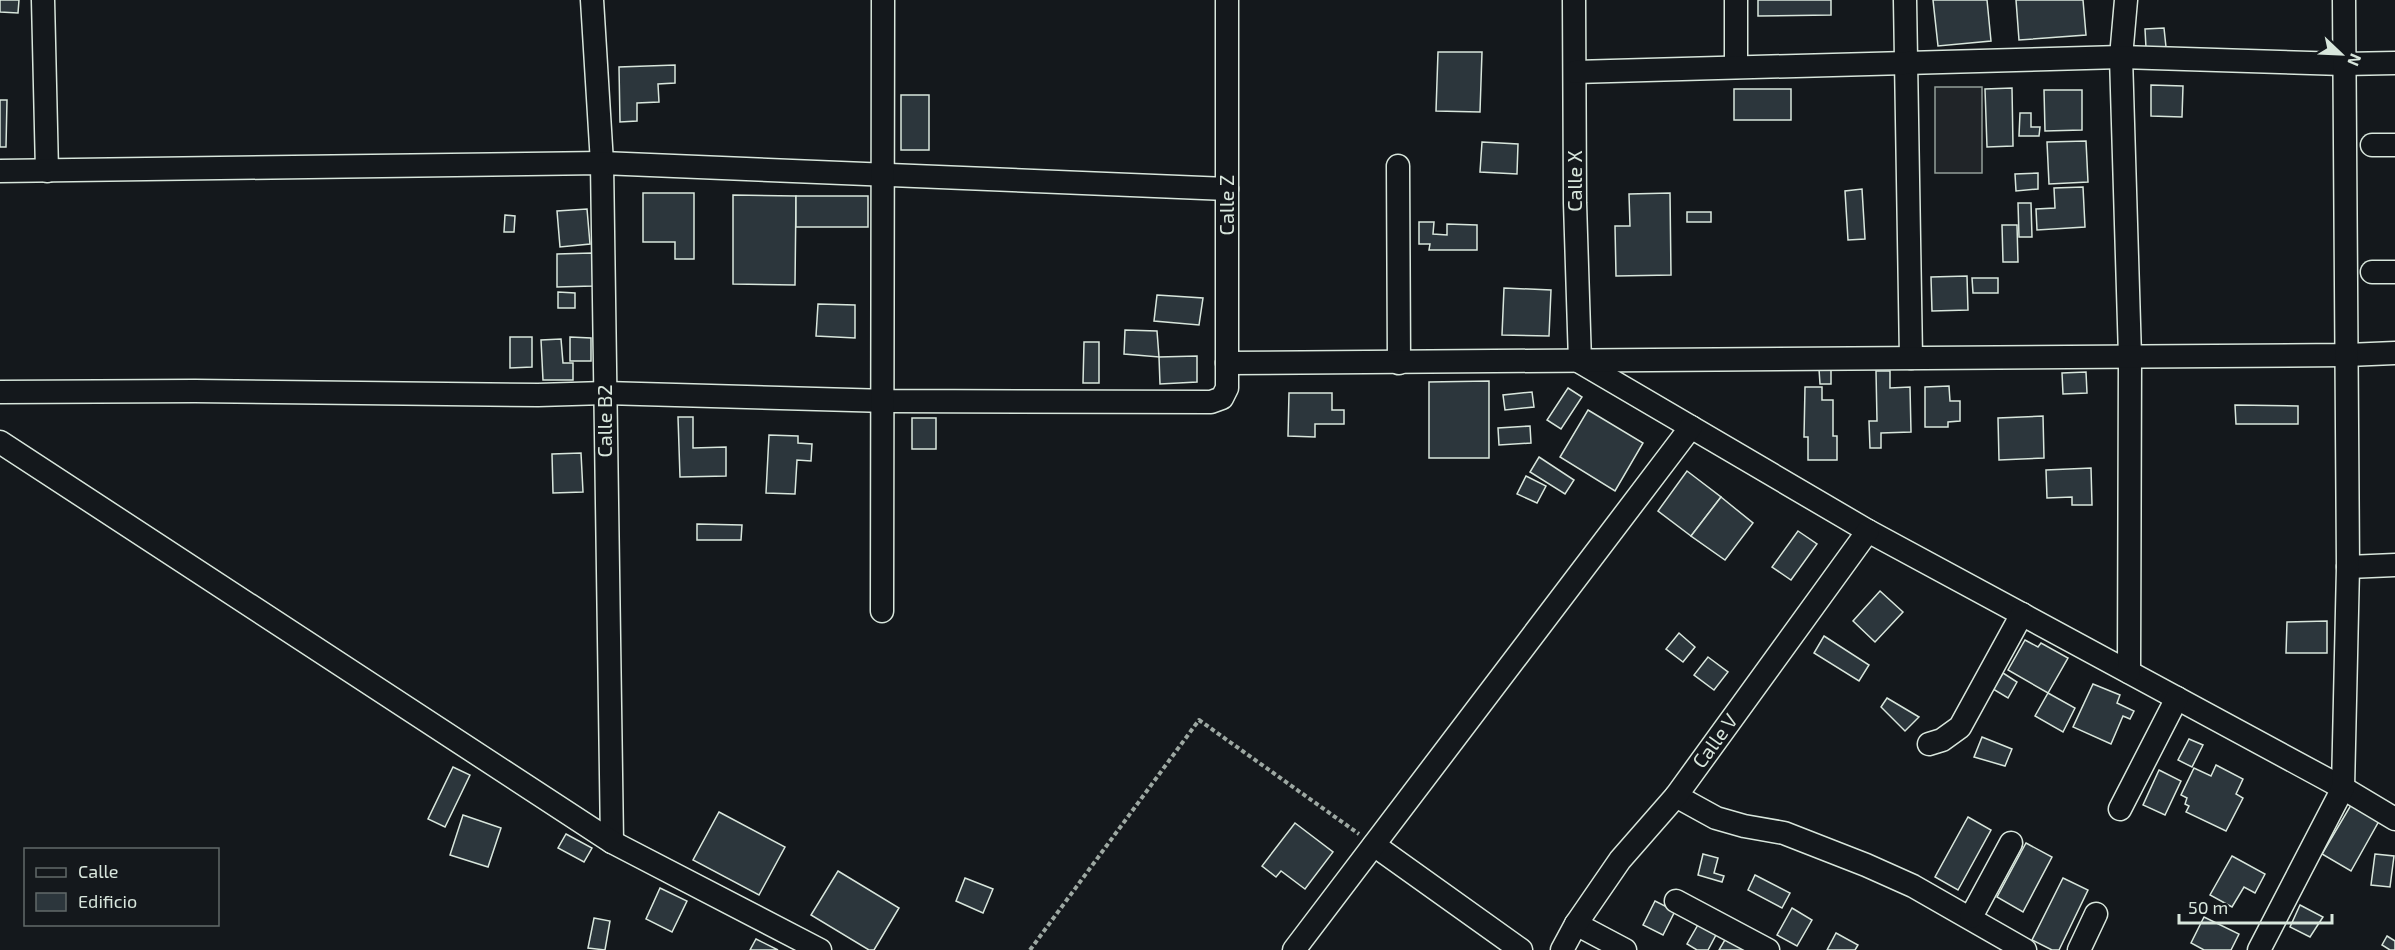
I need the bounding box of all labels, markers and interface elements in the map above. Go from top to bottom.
north arrow [2311,24,2371,84]
text: N [2344,51,2366,69]
street label: Calle X [1562,150,1586,212]
street label: Calle Z [1214,175,1238,235]
street label: Calle B2 [592,384,616,458]
street label: Calle V [1687,709,1742,772]
legend [24,848,219,926]
text: Calle [78,860,119,882]
scale bar [2179,887,2332,925]
text: Edificio [78,890,137,912]
text: 50 m [2188,896,2228,918]

